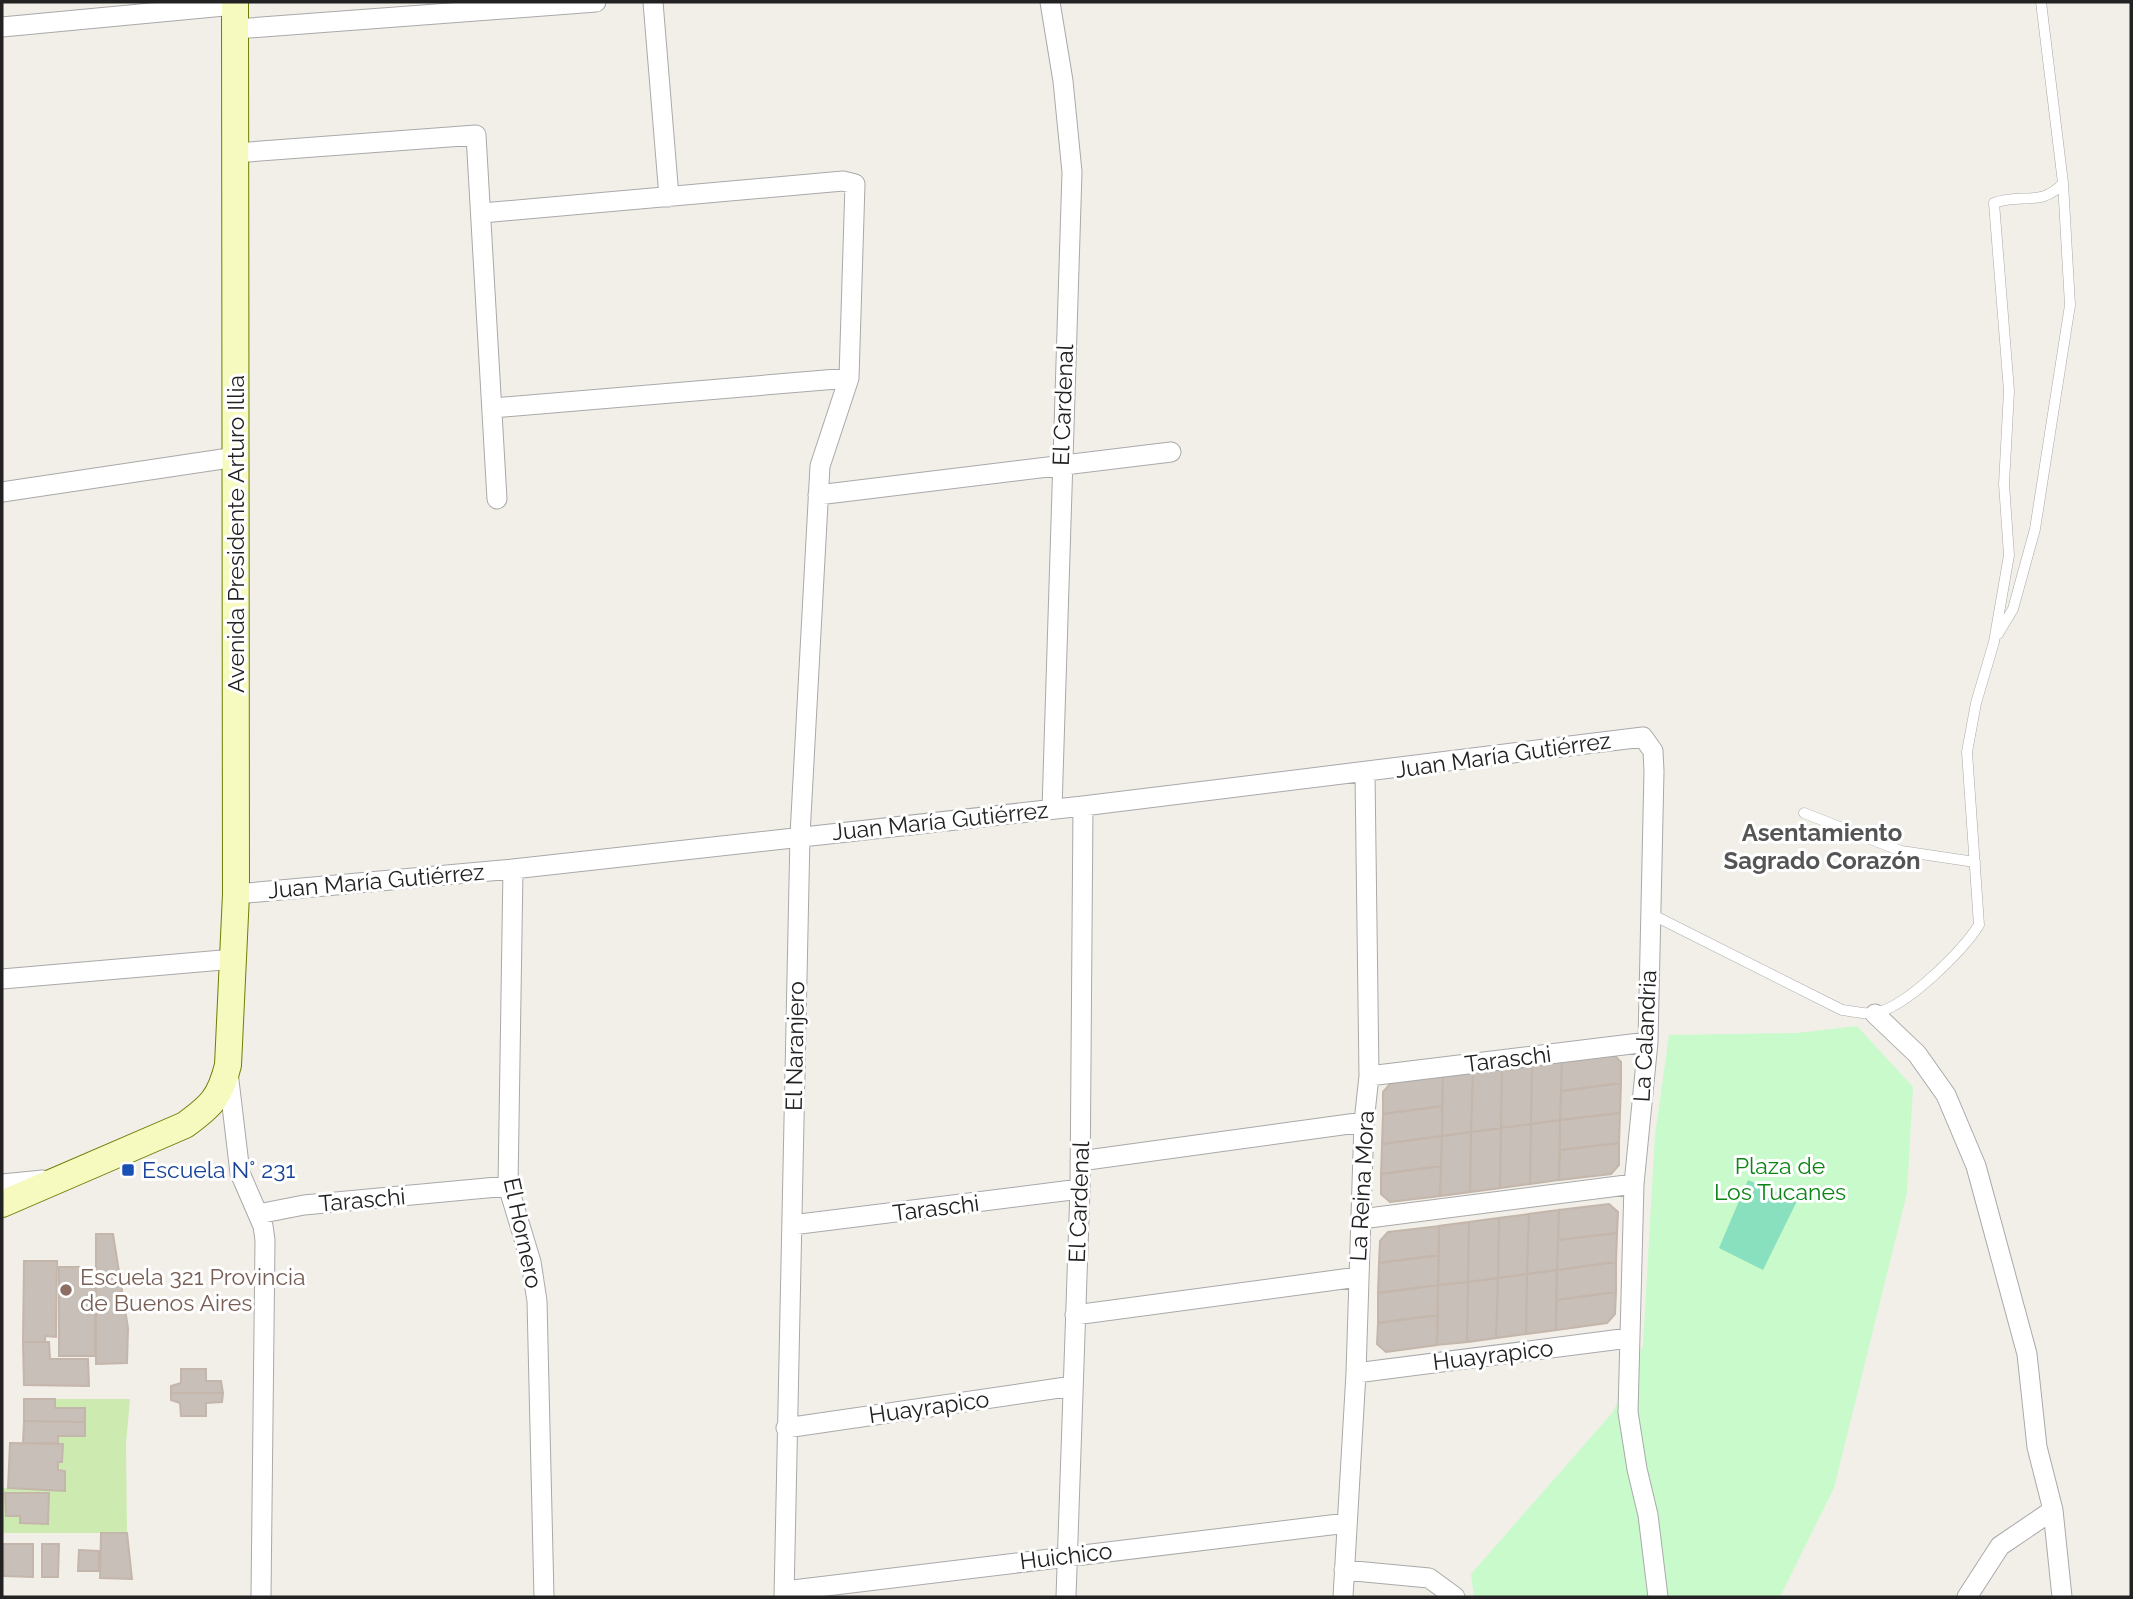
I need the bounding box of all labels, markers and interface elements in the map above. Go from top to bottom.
street label: El Cardenal [1047,343,1078,466]
street label: Avenida Presidente Arturo Illia [222,375,249,693]
street label: Juan María Gutiérrez [1393,726,1612,783]
street label: Juan María Gutiérrez [830,796,1049,845]
district label: Asentamiento Sagrado Corazón [1723,818,1921,875]
street label: Juan María Gutiérrez [267,858,485,903]
street label: La Calandria [1628,969,1661,1103]
street label: El Naranjero [780,981,809,1111]
street label: Taraschi [1463,1040,1553,1077]
street label: La Reina Mora [1344,1110,1379,1262]
street label: El Cardenal [1063,1140,1094,1263]
park label: Plaza de Los Tucanes [1714,1152,1846,1205]
place label: Escuela N° 231 [142,1156,296,1183]
marker: Escuela N° 231 [120,1162,136,1178]
street label: El Hornero [499,1175,548,1291]
street label: Taraschi [317,1182,406,1217]
street label: Taraschi [891,1189,981,1226]
place label: Escuela 321 Provincia de Buenos Aires [80,1263,306,1316]
marker: Escuela 321 Provincia de Buenos Aires [58,1282,74,1298]
street label: Huayrapico [1431,1334,1555,1375]
street label: Huayrapico [867,1385,991,1428]
street label: Huichico [1018,1536,1114,1575]

